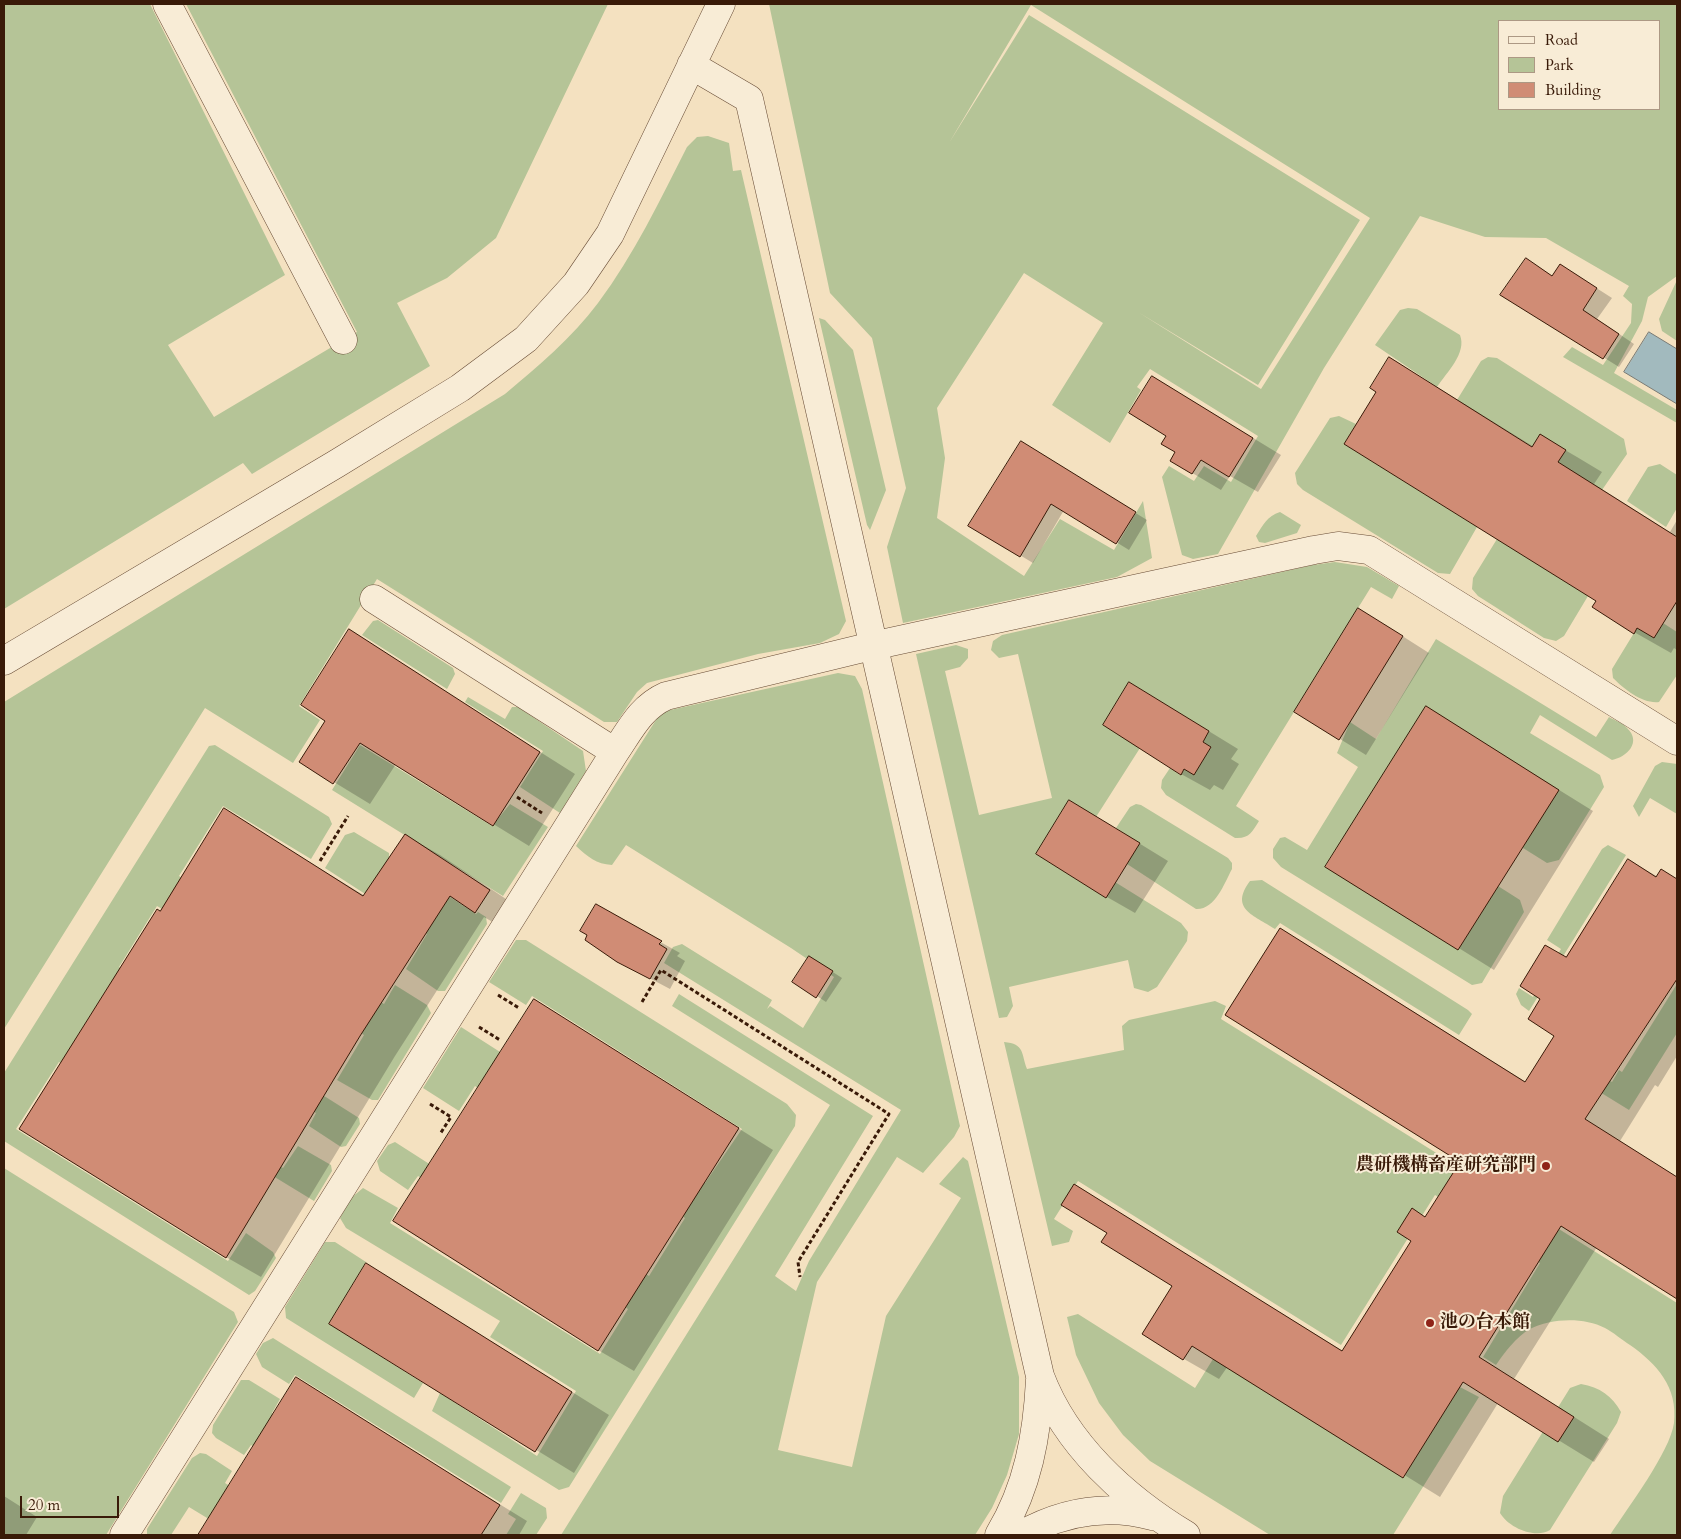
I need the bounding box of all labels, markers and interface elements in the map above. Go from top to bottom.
legend [1498,20,1661,110]
text: Road [1545,30,1578,50]
text: Park [1545,55,1574,75]
text: Building [1545,80,1601,100]
place label: 農研機構畜産研究部門 [1356,1155,1536,1177]
marker: 農研機構畜産研究部門 [1540,1160,1552,1172]
place label: 池の台本館 [1440,1312,1530,1334]
marker: 池の台本館 [1424,1317,1436,1329]
scale bar [22,1486,121,1518]
text: 20 m [28,1495,60,1515]

